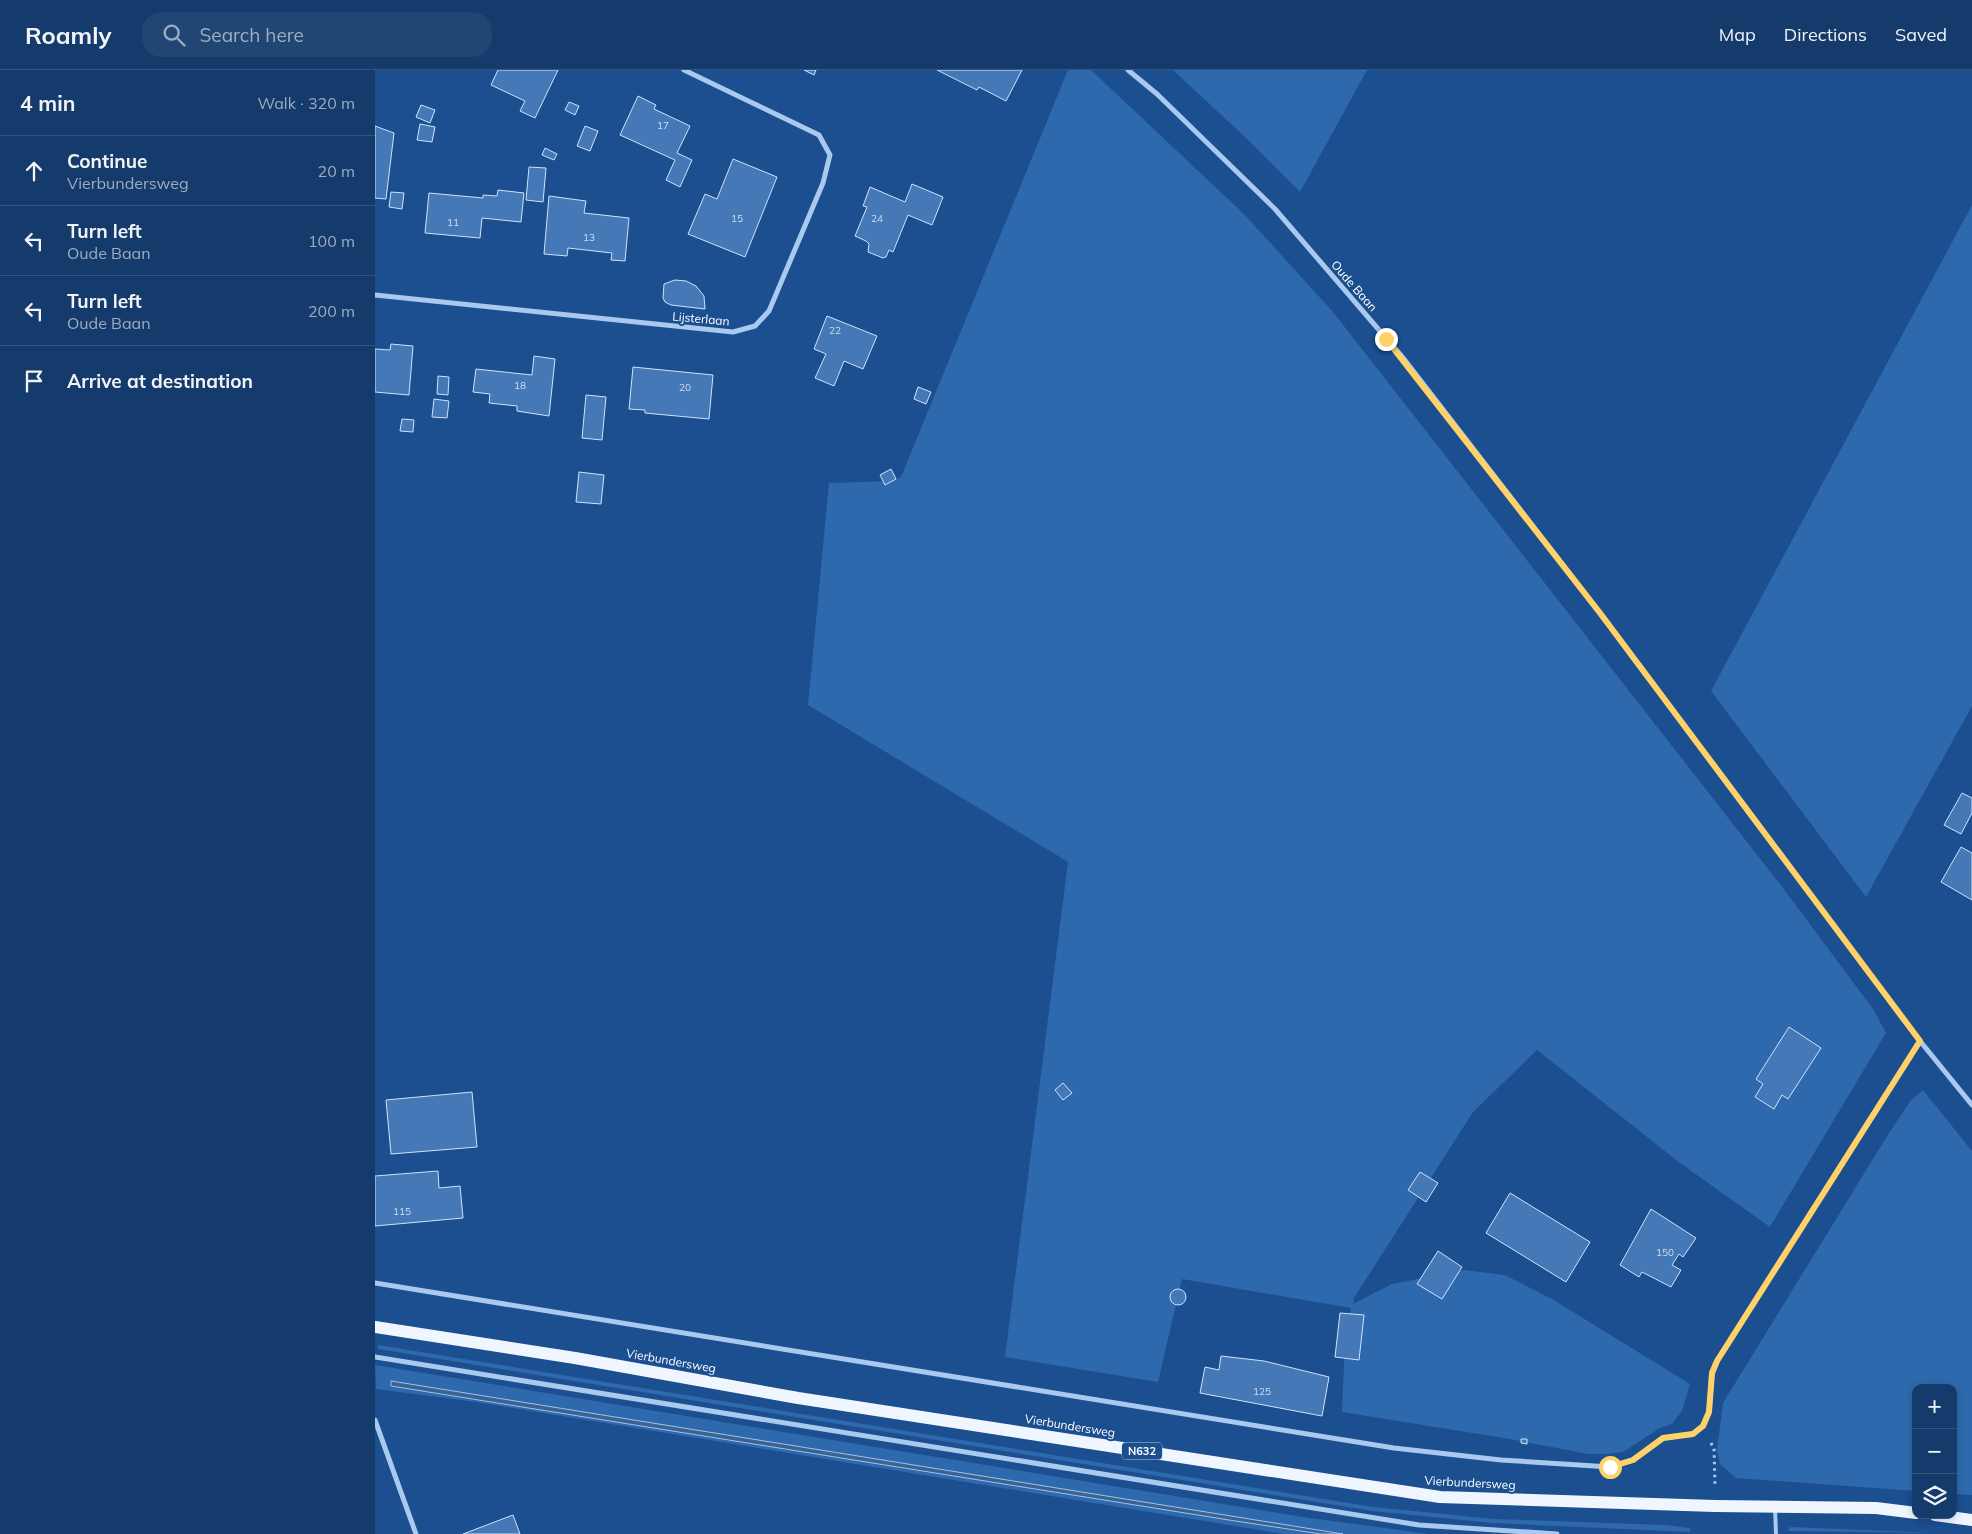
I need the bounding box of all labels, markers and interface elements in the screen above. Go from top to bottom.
search box [142,12,492,57]
text: Roamly [25,20,112,50]
icon: search [160,21,188,49]
text: Search here [200,23,304,47]
text: Map [1719,23,1756,46]
text: Directions [1784,23,1867,46]
text: Saved [1895,23,1947,46]
text: 4 min [20,90,75,116]
text: Walk · 320 m [257,93,355,113]
house number: 17 [657,119,669,132]
text: Continue [67,149,147,173]
icon: ahead [20,157,48,185]
text: 20 m [318,161,355,181]
text: Vierbundersweg [67,173,189,193]
house number: 15 [731,212,743,225]
house number: 24 [871,212,883,225]
house number: 11 [447,216,459,229]
text: Turn left [67,219,142,243]
icon: left [20,227,48,255]
text: 100 m [308,231,355,251]
house number: 13 [583,231,595,244]
text: Oude Baan [67,243,151,263]
street label: Oude Baan [1328,257,1381,314]
text: Turn left [67,289,142,313]
icon: left [20,297,48,325]
text: 200 m [308,301,355,321]
street label: Lijsterlaan [672,309,730,328]
text: Oude Baan [67,313,151,333]
house number: 22 [829,324,841,337]
route end [1375,328,1398,351]
icon: arrive [20,367,48,395]
text: Arrive at destination [67,369,253,393]
house number: 18 [514,379,526,392]
house number: 20 [679,381,691,394]
house number: 115 [393,1205,411,1218]
house number: 150 [1656,1246,1674,1259]
street label: Vierbundersweg [625,1345,717,1376]
map controls [1912,1384,1957,1519]
button: + [1912,1384,1957,1429]
house number: 125 [1253,1385,1271,1398]
street label: Vierbundersweg [1024,1411,1116,1440]
button: − [1912,1429,1957,1474]
road number: N632 [1122,1442,1162,1460]
route start [1599,1456,1622,1479]
street label: Vierbundersweg [1424,1473,1516,1492]
button: layers [1912,1474,1957,1519]

